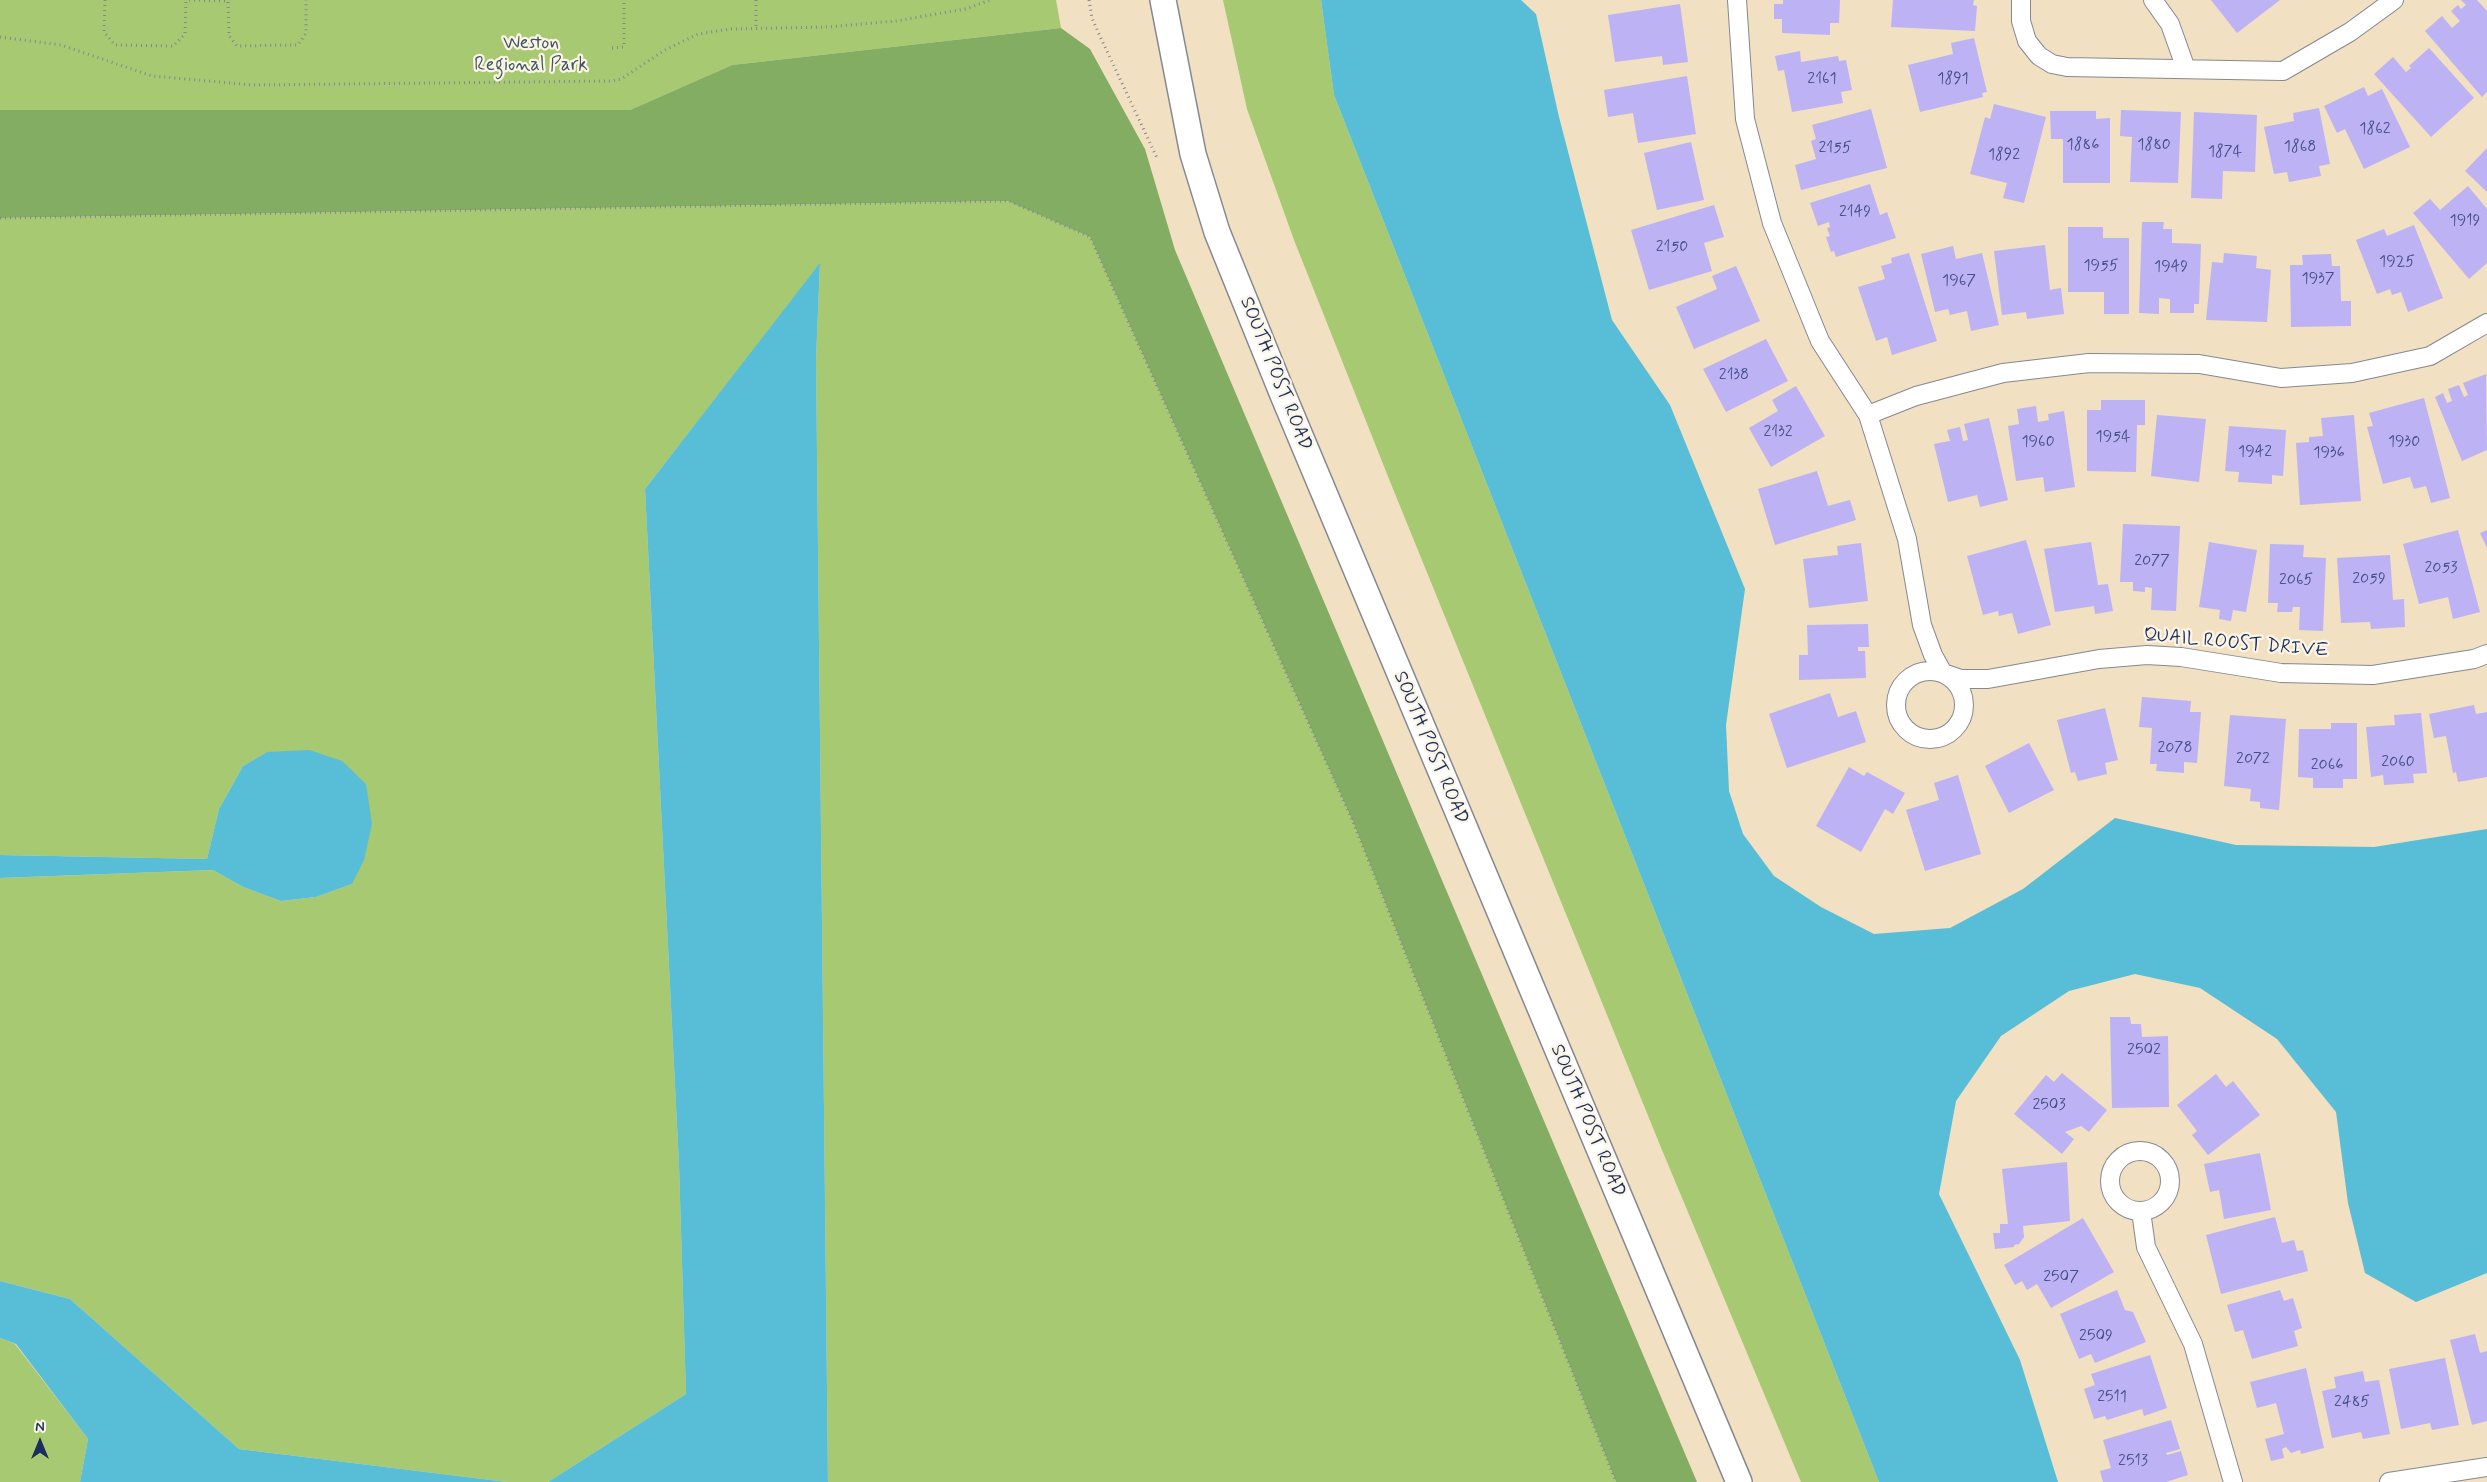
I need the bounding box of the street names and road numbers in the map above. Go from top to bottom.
street label: SOUTH POST ROAD [1234,294,1316,454]
street label: QUAIL ROOST DRIVE [2143,625,2329,663]
street label: SOUTH POST ROAD [1388,668,1472,828]
street label: SOUTH POST ROAD [1545,1041,1629,1201]

